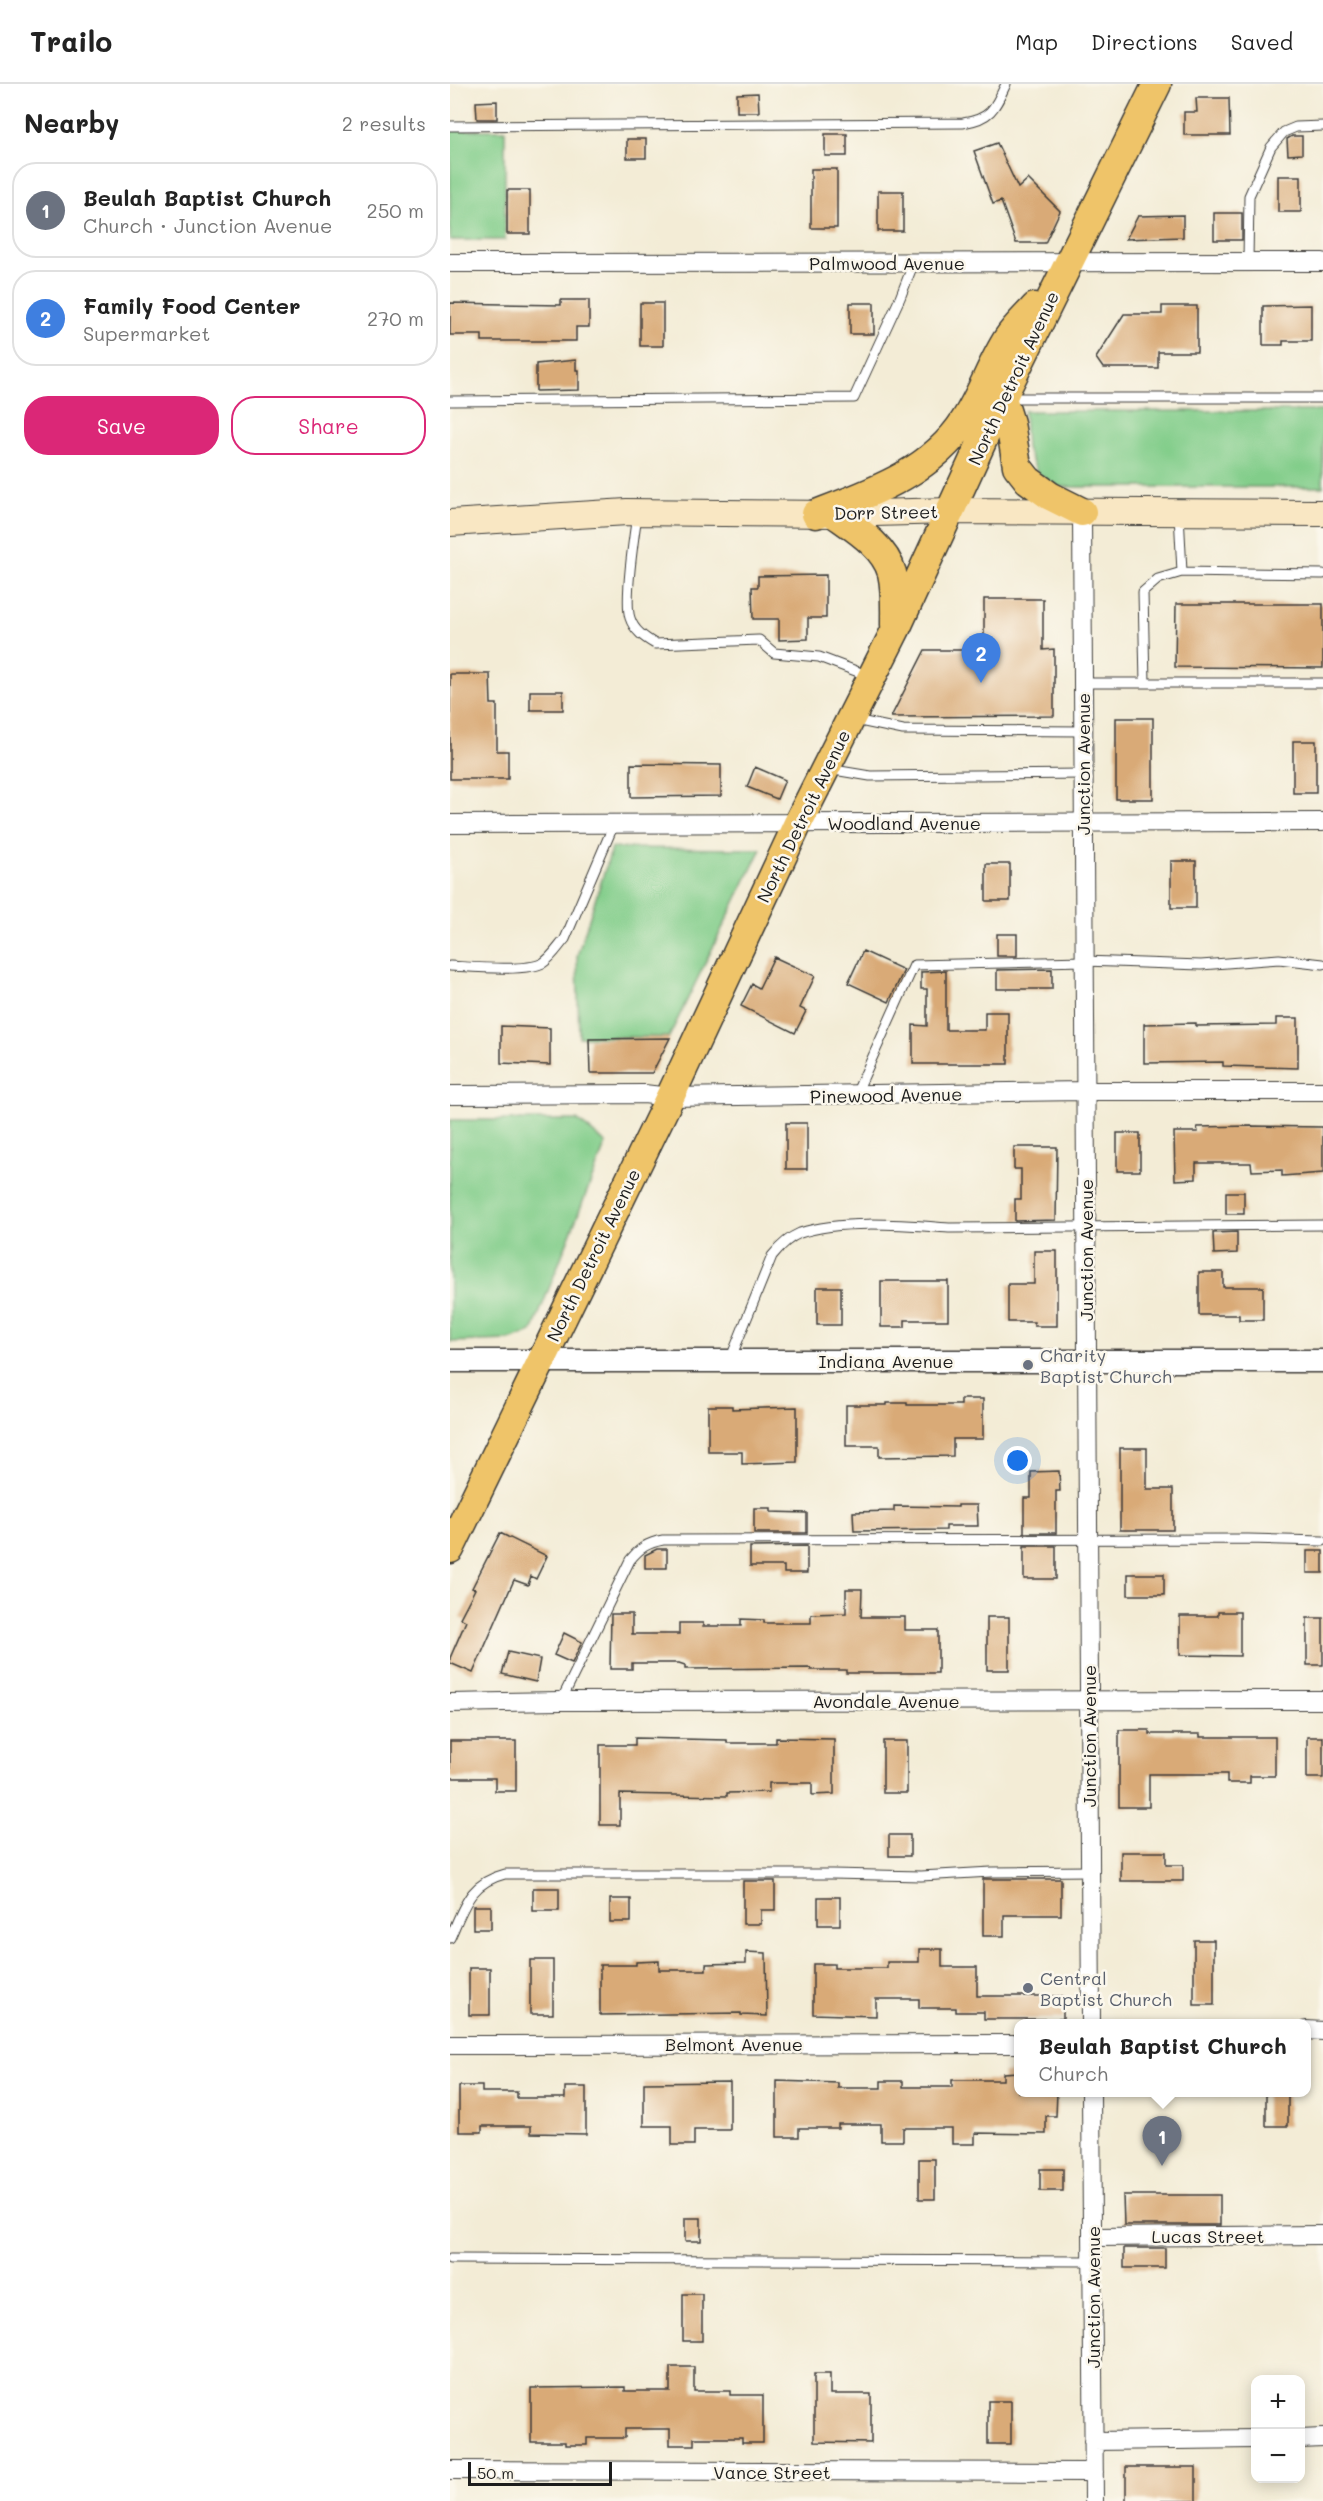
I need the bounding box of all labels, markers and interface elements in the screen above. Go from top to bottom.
text: Trailo [30,23,112,59]
text: Map [1015,28,1058,55]
text: Directions [1091,28,1198,55]
text: Saved [1231,28,1293,55]
text: Nearby [24,106,119,140]
text: 2 results [342,110,426,136]
text: Beulah Baptist Church [83,183,331,212]
text: 1 [41,197,50,223]
text: 250 m [367,197,424,223]
text: Church · Junction Avenue [83,212,332,238]
street label: Palmwood Avenue [809,251,965,275]
street label: North Detroit Avenue [962,287,1064,469]
text: Family Food Center [83,291,300,320]
text: 2 [40,305,51,331]
text: 270 m [367,305,424,331]
text: Supermarket [83,320,210,346]
button: Save [24,396,219,455]
button: Share [231,396,426,455]
street label: Dorr Street [834,499,938,525]
pin: 2 [962,634,1000,683]
street label: Junction Avenue [1071,693,1095,835]
street label: North Detroit Avenue [751,726,855,906]
street label: Woodland Avenue [827,811,981,835]
street label: Pinewood Avenue [810,1082,962,1108]
street label: North Detroit Avenue [541,1165,645,1345]
street label: Junction Avenue [1074,1179,1098,1321]
place label: Charity Baptist Church [1040,1343,1172,1388]
street label: Indiana Avenue [818,1349,954,1373]
marker: Charity Baptist Church [1021,1358,1035,1372]
your location [1003,1446,1032,1475]
street label: Junction Avenue [1077,1665,1101,1807]
street label: Avondale Avenue [812,1689,960,1713]
place label: Central Baptist Church [1040,1966,1172,2011]
marker: Central Baptist Church [1021,1981,1035,1995]
popup [1014,2019,1311,2097]
text: Beulah Baptist Church [1039,2031,1287,2060]
street label: Belmont Avenue [665,2032,803,2056]
text: Church [1039,2060,1108,2086]
pin: 1 [1142,2116,1182,2166]
street label: Lucas Street [1152,2224,1264,2248]
street label: Junction Avenue [1081,2226,1105,2368]
map controls [1251,2375,1305,2483]
button: + [1251,2375,1305,2429]
button: − [1251,2429,1305,2483]
scale bar [468,2459,612,2486]
street label: Vance Street [713,2460,831,2484]
text: 50 m [477,2462,514,2483]

